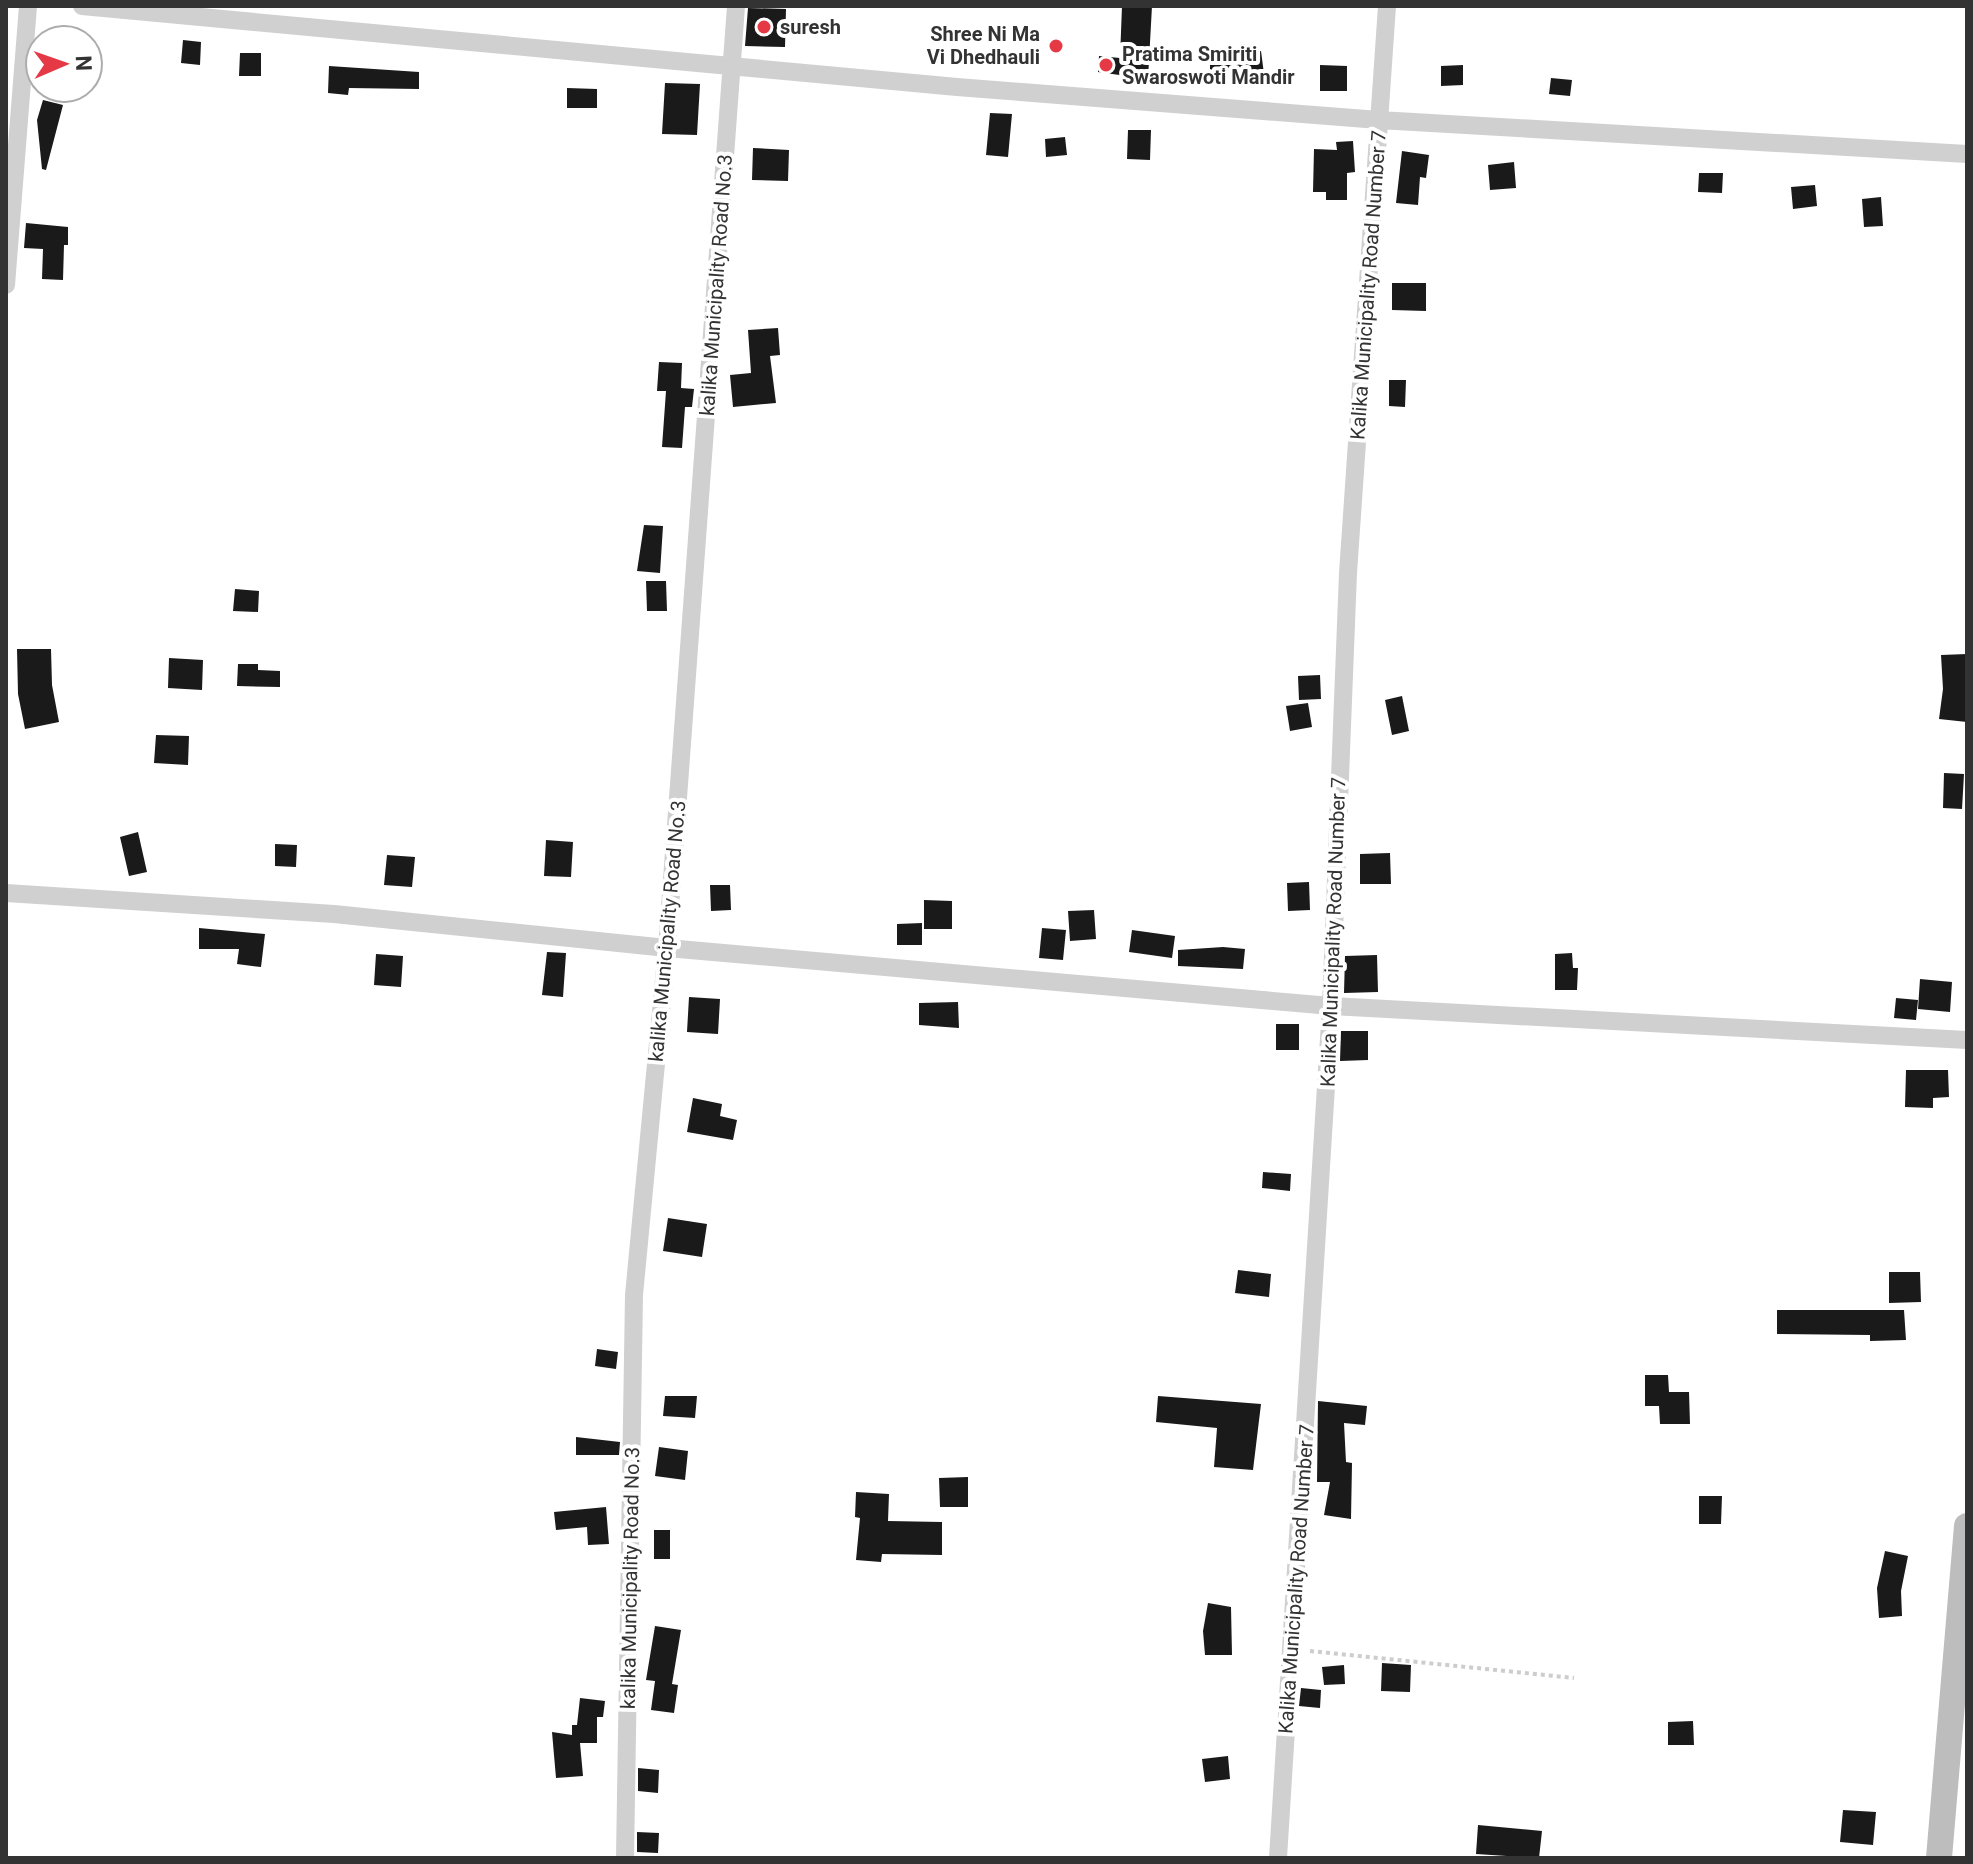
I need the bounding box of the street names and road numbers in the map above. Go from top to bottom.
street label: Kalika Municipality Road Number 7 [1345,129,1391,441]
street label: kalika Municipality Road No.3 [695,153,737,417]
street label: Kalika Municipality Road Number 7 [1316,777,1350,1087]
street label: kalika Municipality Road No.3 [644,799,690,1063]
street label: Kalika Municipality Road Number 7 [1273,1423,1319,1735]
street label: kalika Municipality Road No.3 [616,1447,644,1709]

